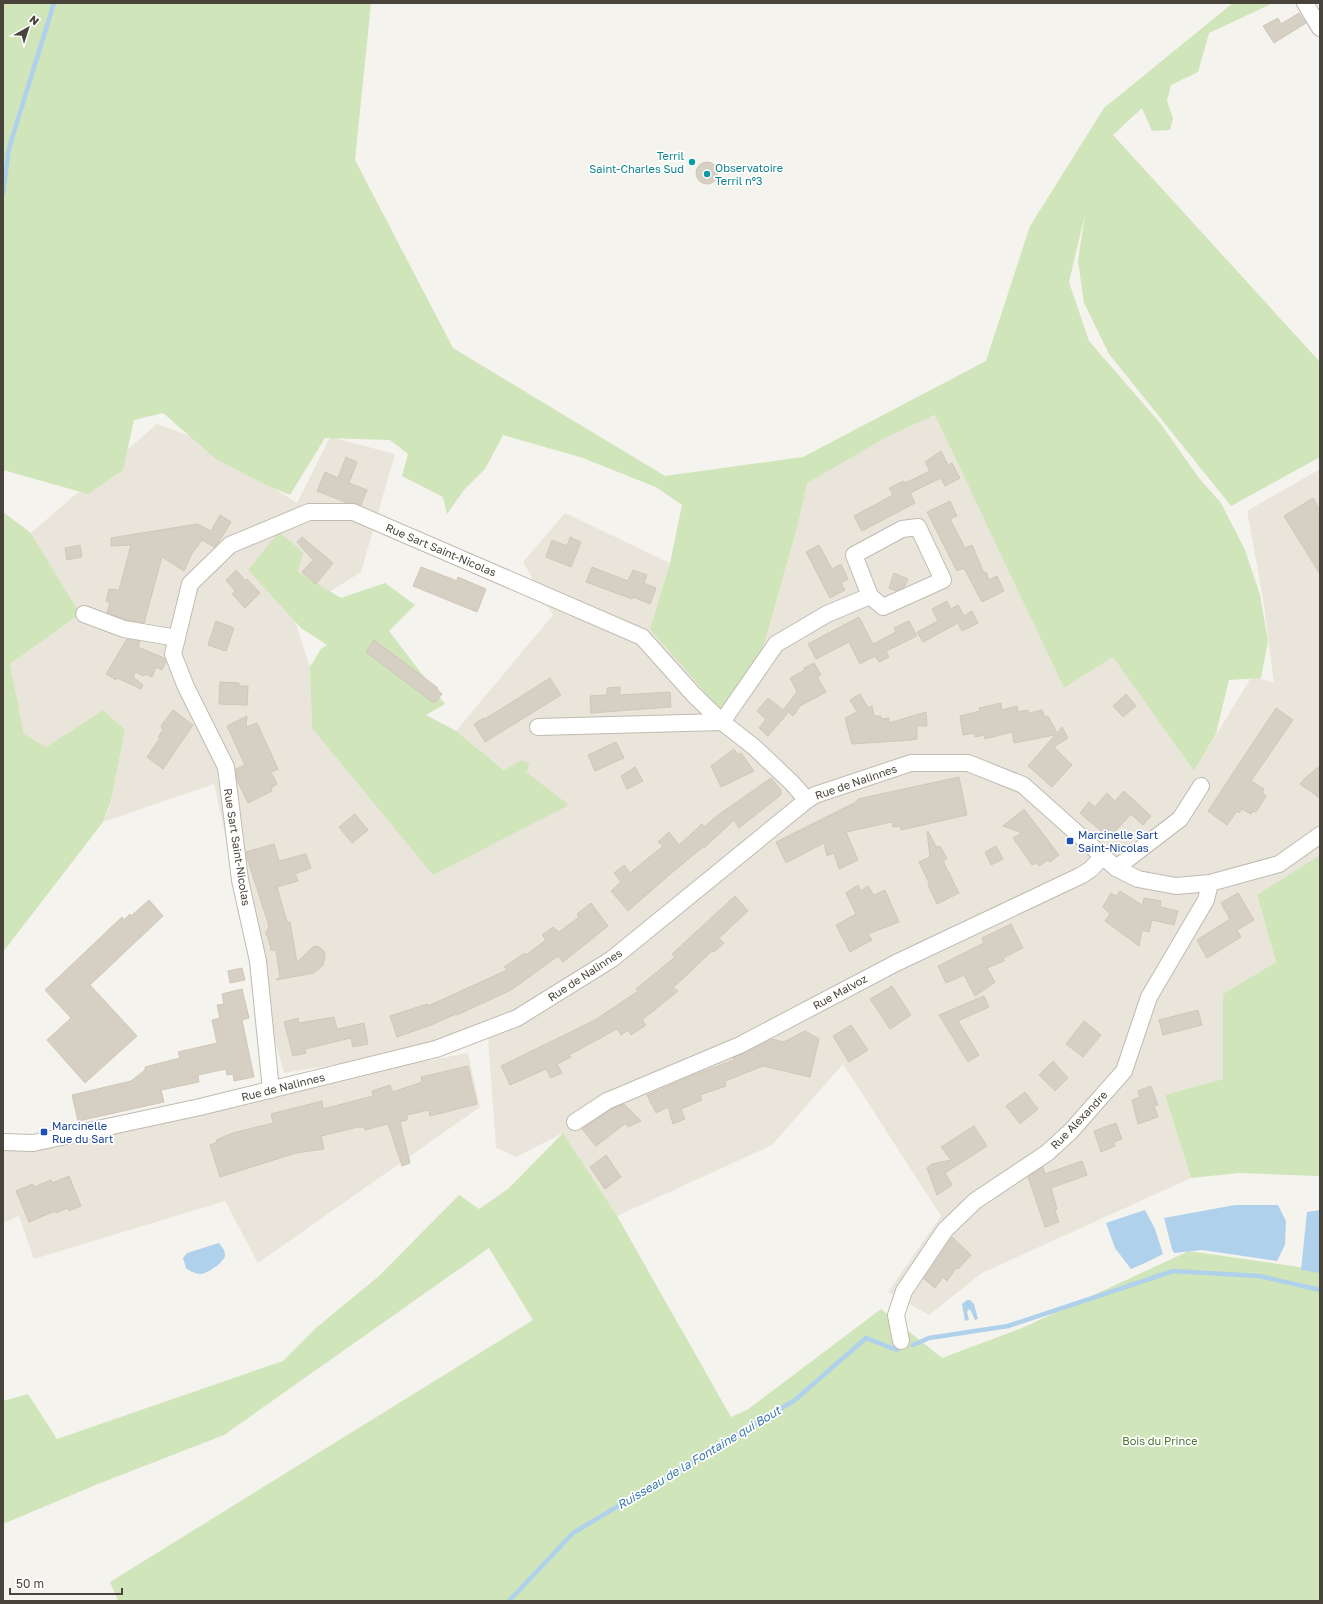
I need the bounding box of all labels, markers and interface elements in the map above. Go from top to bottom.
north arrow [8,8,48,48]
text: N [27,12,42,28]
place label: Terril Saint-Charles Sud [589,149,684,175]
marker: Terril Saint-Charles Sud [687,157,697,167]
place label: Observatoire Terril n°3 [715,161,783,187]
marker: Observatoire Terril n°3 [702,169,712,179]
street label: Rue Sart Saint-Nicolas [384,520,498,579]
street label: Rue de Nalinnes [813,761,899,802]
street label: Rue Sart Saint-Nicolas [222,787,253,907]
place label: Marcinelle Sart Saint-Nicolas [1078,828,1158,854]
marker: Marcinelle Sart Saint-Nicolas [1065,836,1075,846]
street label: Rue de Nalinnes [545,946,624,1003]
street label: Rue Malvoz [810,971,870,1012]
street label: Rue de Nalinnes [240,1070,326,1103]
street label: Rue Alexandre [1048,1088,1110,1152]
place label: Marcinelle Rue du Sart [52,1119,113,1145]
marker: Marcinelle Rue du Sart [39,1127,49,1137]
water label: Ruisseau de la Fontaine qui Bout [614,1402,784,1512]
park label: Bois du Prince [1122,1434,1198,1447]
scale bar [10,1570,122,1596]
text: 50 m [16,1576,44,1591]

